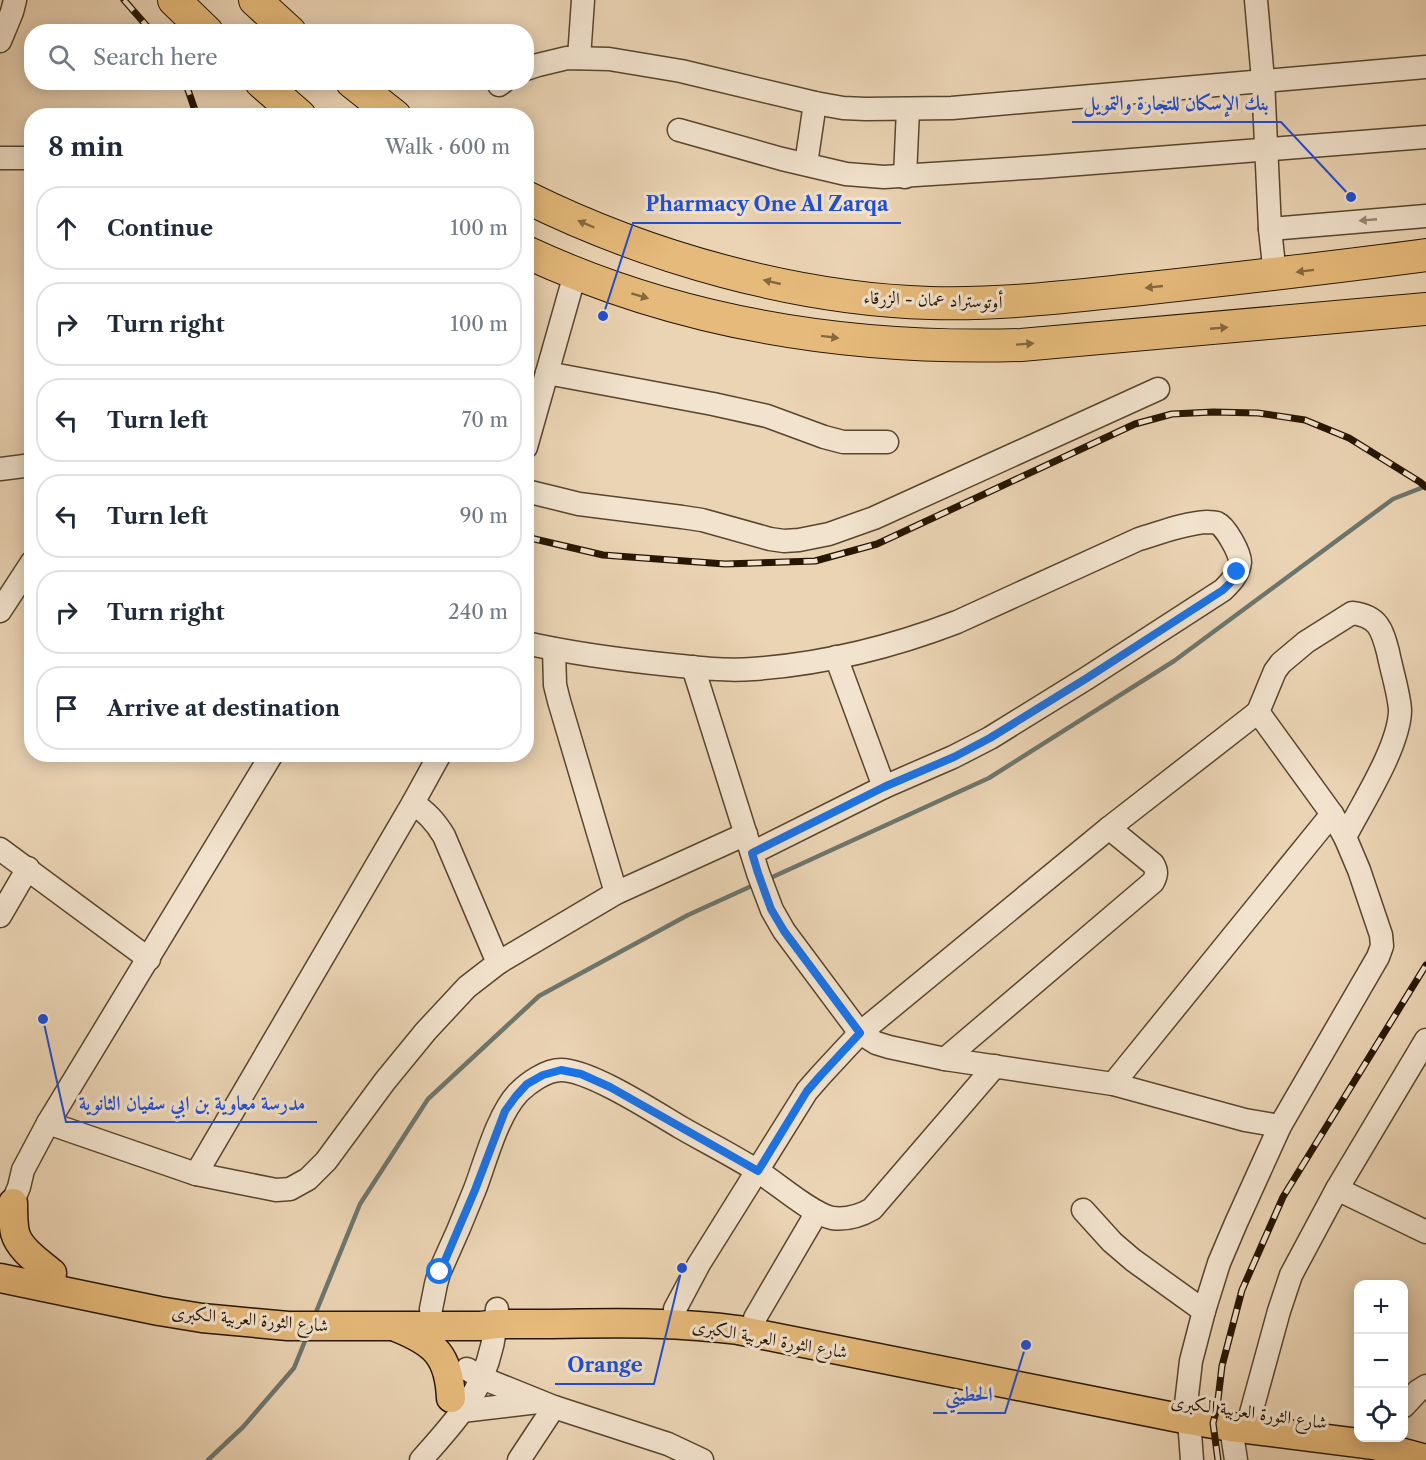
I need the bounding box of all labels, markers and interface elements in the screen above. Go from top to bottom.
search box [24,24,534,90]
icon: search [45,41,78,74]
text: Search here [93,44,218,71]
callout: بنك الإسكان للتجارة والتمويل [1072,84,1281,122]
text: بنك الإسكان للتجارة والتمويل [1083,91,1269,118]
text: 8 min [48,131,124,163]
text: Walk · 600 m [385,135,510,159]
callout: Pharmacy One Al Zarqa [633,185,901,223]
text: Pharmacy One Al Zarqa [646,192,889,216]
icon: ahead [50,212,83,245]
text: Continue [107,215,213,242]
one-way arrow [1358,215,1377,225]
text: 100 m [450,216,508,240]
one-way arrow [578,220,595,229]
one-way arrow [1296,266,1315,276]
one-way arrow [763,277,782,287]
one-way arrow [1144,282,1163,292]
street label: أوتوستراد عمان - الزرقاء [863,285,1004,313]
one-way arrow [631,292,649,301]
icon: right [50,308,83,341]
text: Turn right [107,311,225,338]
text: 100 m [450,312,508,336]
one-way arrow [1209,323,1228,332]
one-way arrow [821,332,840,342]
one-way arrow [1015,340,1034,349]
icon: left [50,404,83,437]
text: Turn left [107,407,208,434]
text: 70 m [462,408,508,432]
icon: left [50,500,83,533]
text: Turn left [107,503,208,530]
text: 90 m [460,504,508,528]
route end [1223,558,1249,584]
icon: right [50,596,83,629]
text: Turn right [107,599,225,626]
text: 240 m [448,600,508,624]
icon: arrive [50,692,83,725]
text: Arrive at destination [107,695,340,722]
callout: مدرسة معاوية بن ابي سفيان الثانوية [66,1084,317,1122]
text: مدرسة معاوية بن ابي سفيان الثانوية [79,1091,305,1119]
route start [426,1258,452,1284]
map controls [1354,1280,1408,1442]
button: + [1354,1280,1408,1334]
street label: شارع الثورة العربية الكبرى [170,1301,329,1341]
street label: شارع الثورة العربية الكبرى [690,1315,849,1367]
button: − [1354,1334,1408,1388]
callout: Orange [555,1346,654,1384]
text: Orange [567,1353,643,1377]
callout: الحطيني [933,1375,1005,1413]
text: الحطيني [945,1382,993,1414]
button: locate [1354,1388,1408,1442]
street label: شارع الثورة العربية الكبرى [1169,1390,1328,1438]

